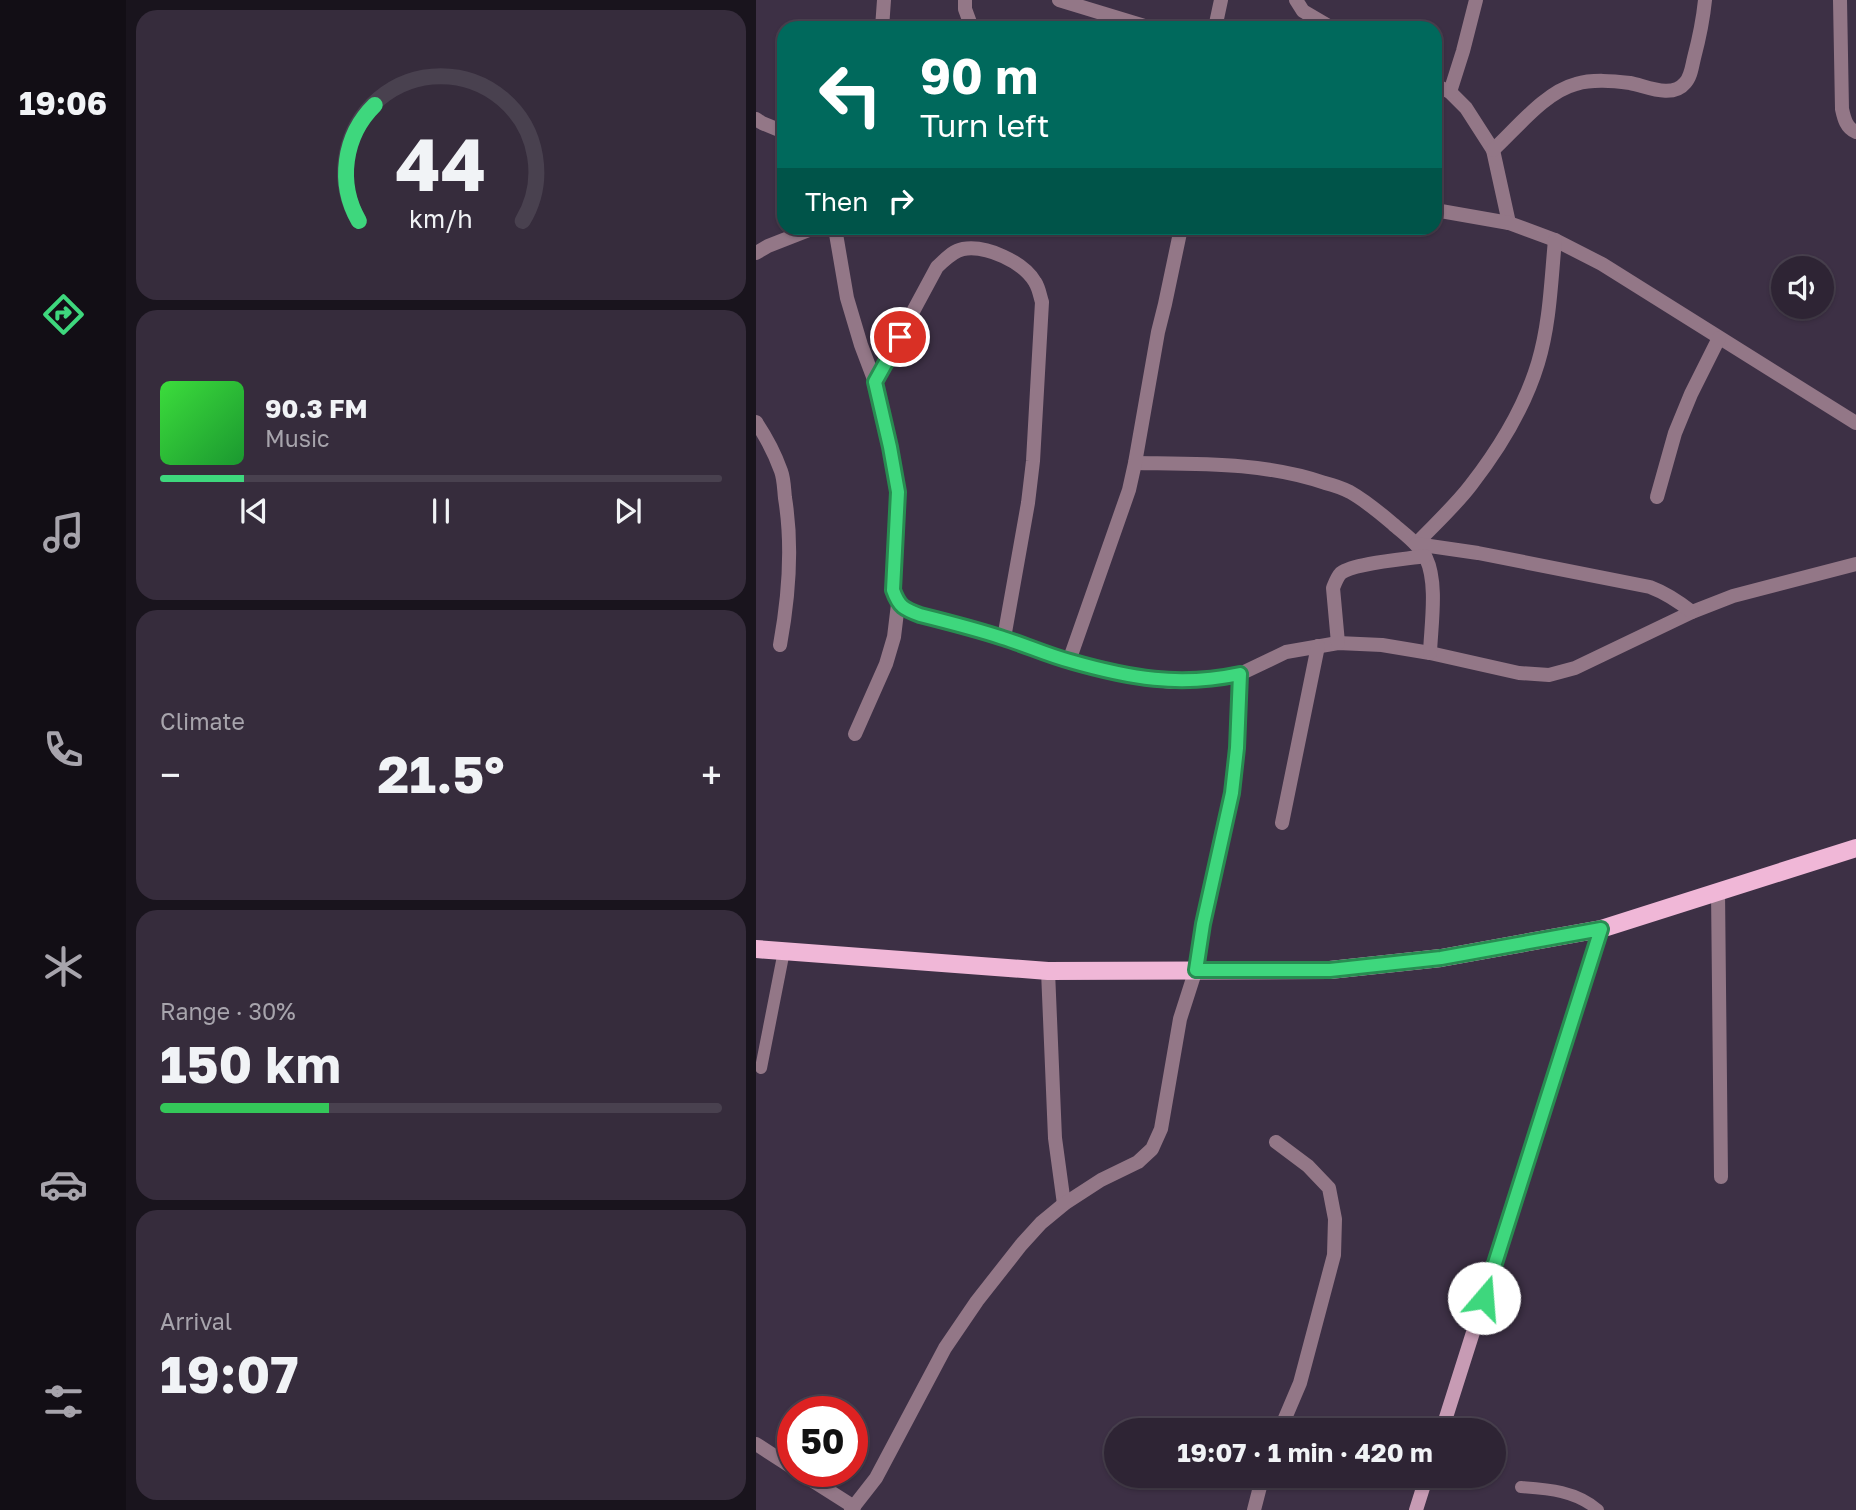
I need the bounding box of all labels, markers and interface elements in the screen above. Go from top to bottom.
text: 90 m [920,46,1038,105]
icon: left [805,49,896,140]
text: 19:06 [19,84,107,122]
text: Turn left [920,106,1049,144]
text: 44 [396,120,487,207]
icon: right [882,182,920,220]
text: Then [805,186,868,217]
text: km/h [409,203,473,234]
map controls [1771,256,1834,319]
button: sound [1771,256,1834,319]
icon: directions [39,290,88,339]
pin [870,307,930,367]
icon: arrive [881,318,919,356]
text: 90.3 FM [265,393,368,424]
text: Music [265,424,330,452]
icon: previous [235,492,273,530]
icon: pause [422,492,460,530]
icon: next [609,492,647,530]
icon: music [39,508,88,557]
text: Climate [160,707,245,735]
icon: phone [39,725,88,774]
text: 21.5° [377,742,505,804]
text: − [160,752,181,797]
text: + [701,752,722,797]
icon: climate [39,942,88,991]
text: Range · 30% [160,997,295,1025]
text: 150 km [160,1032,341,1094]
icon: car [39,1160,88,1209]
position arrow [1447,1261,1521,1335]
text: Arrival [160,1307,232,1335]
text: 19:07 [160,1342,299,1404]
icon: filters [39,1377,88,1426]
speed limit sign: 50 [777,1396,868,1487]
text: 19:07 · 1 min · 420 m [1177,1437,1433,1468]

